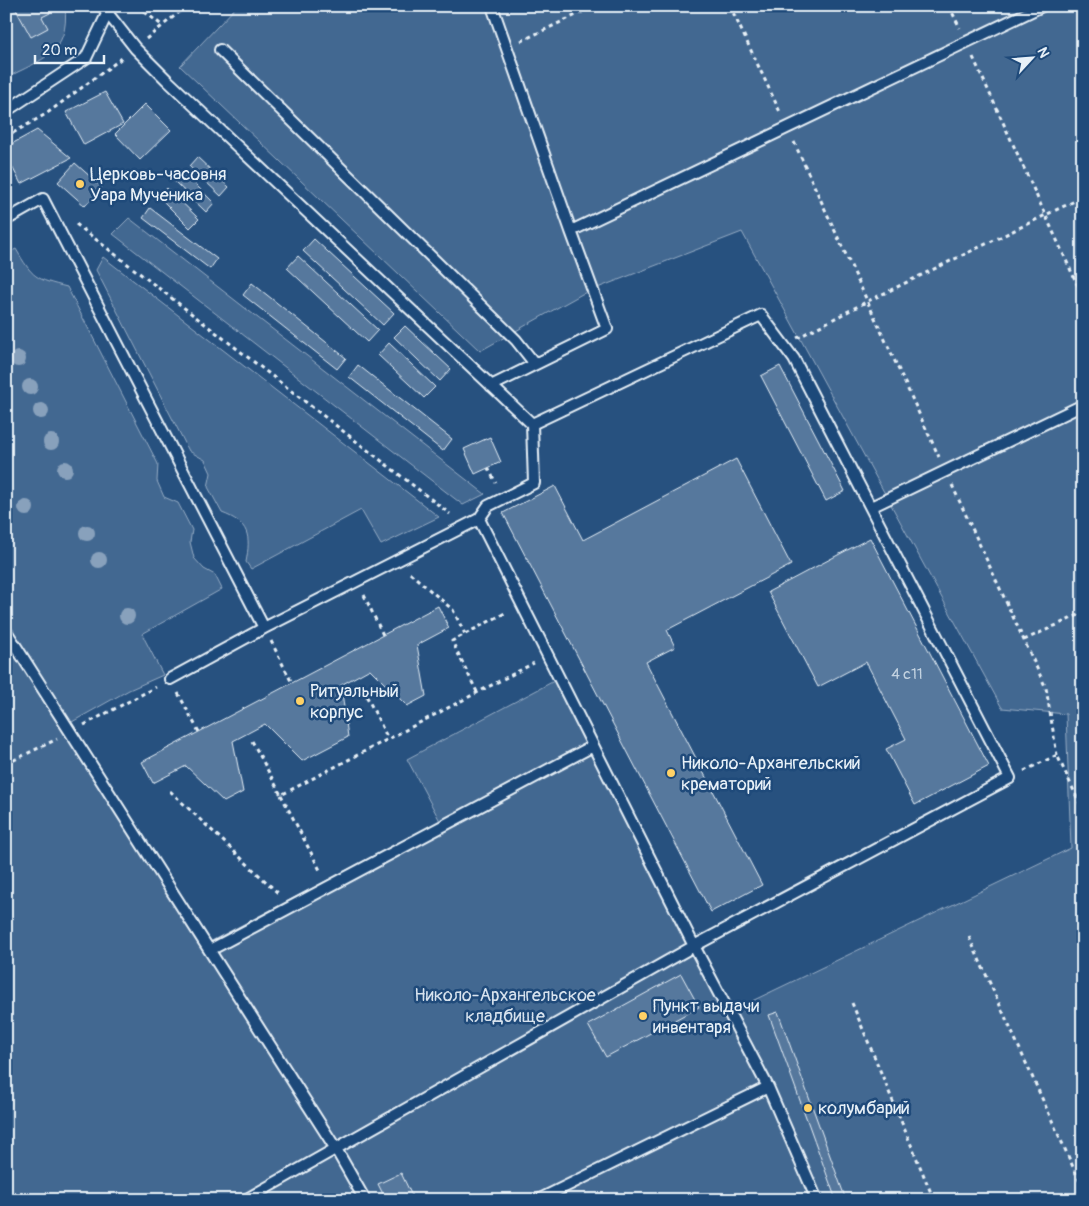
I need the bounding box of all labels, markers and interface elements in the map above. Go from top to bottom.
scale bar [35,32,104,64]
north arrow [1006,32,1056,82]
text: 20 m [42,41,77,60]
text: N [1034,45,1053,61]
place label: Церковь-часовня Уара Мученика [90,163,226,207]
marker: Церковь-часовня Уара Мученика [74,178,86,190]
house number: 4 с11 [891,665,923,684]
place label: Ритуальный корпус [310,680,399,724]
marker: Ритуальный корпус [294,695,306,707]
place label: Николо-Архангельский крематорий [681,752,861,796]
marker: Николо-Архангельский крематорий [665,767,677,779]
park label: Николо-Архангельское кладбище [414,984,596,1028]
place label: Пункт выдачи инвентаря [653,995,759,1039]
marker: Пункт выдачи инвентаря [637,1010,649,1022]
place label: колумбарий [818,1097,910,1120]
marker: колумбарий [802,1102,814,1114]

